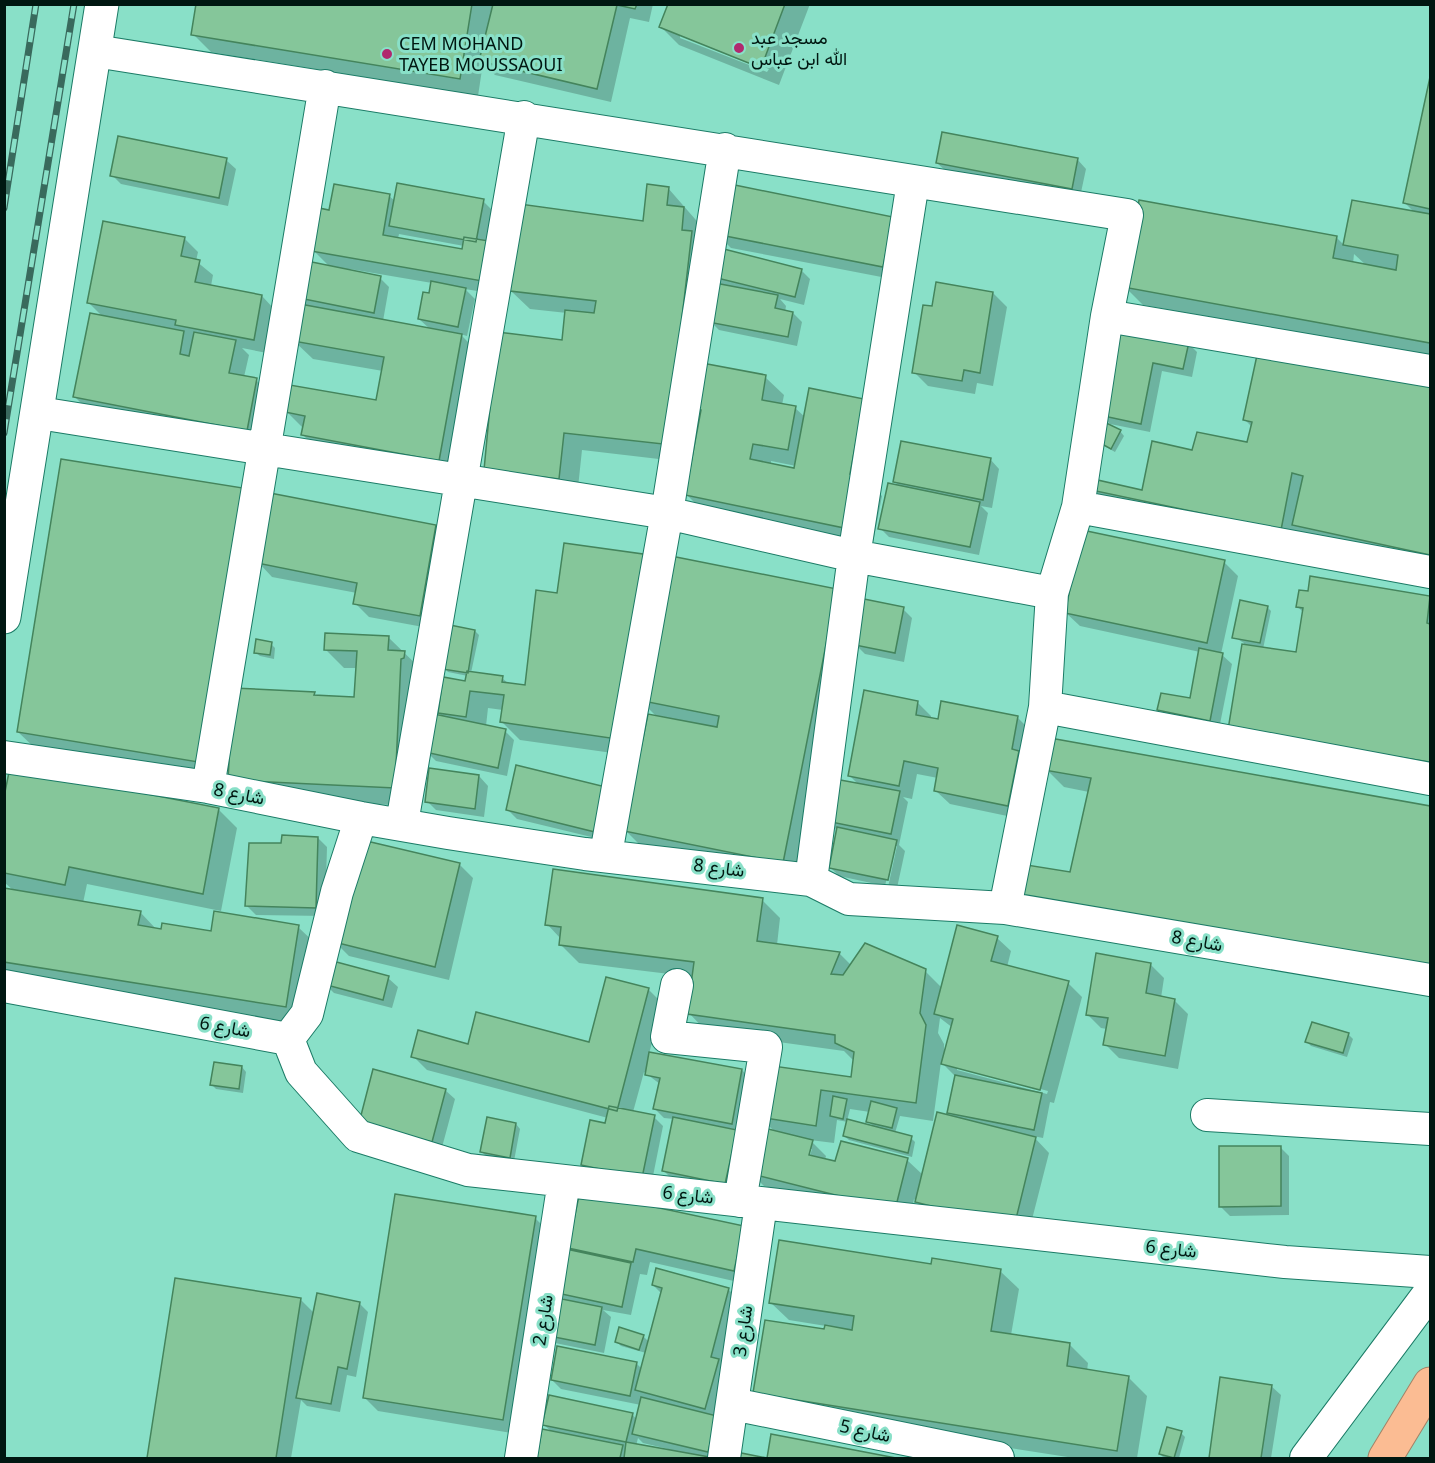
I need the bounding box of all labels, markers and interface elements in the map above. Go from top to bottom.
place label: مسجد عبد الله ابن عباس [751,25,847,70]
place label: CEM MOHAND TAYEB MOUSSAOUI [399,31,563,76]
marker: مسجد عبد الله ابن عباس [732,41,746,55]
marker: CEM MOHAND TAYEB MOUSSAOUI [380,47,394,61]
street label: شارع 8 [212,776,267,811]
street label: شارع 8 [692,852,746,883]
street label: شارع 8 [1170,924,1224,957]
street label: شارع 6 [198,1010,252,1043]
street label: شارع 6 [661,1179,715,1210]
street label: شارع 6 [1144,1233,1198,1264]
street label: شارع 2 [526,1293,559,1347]
street label: شارع 3 [727,1304,758,1358]
street label: شارع 5 [837,1413,893,1448]

